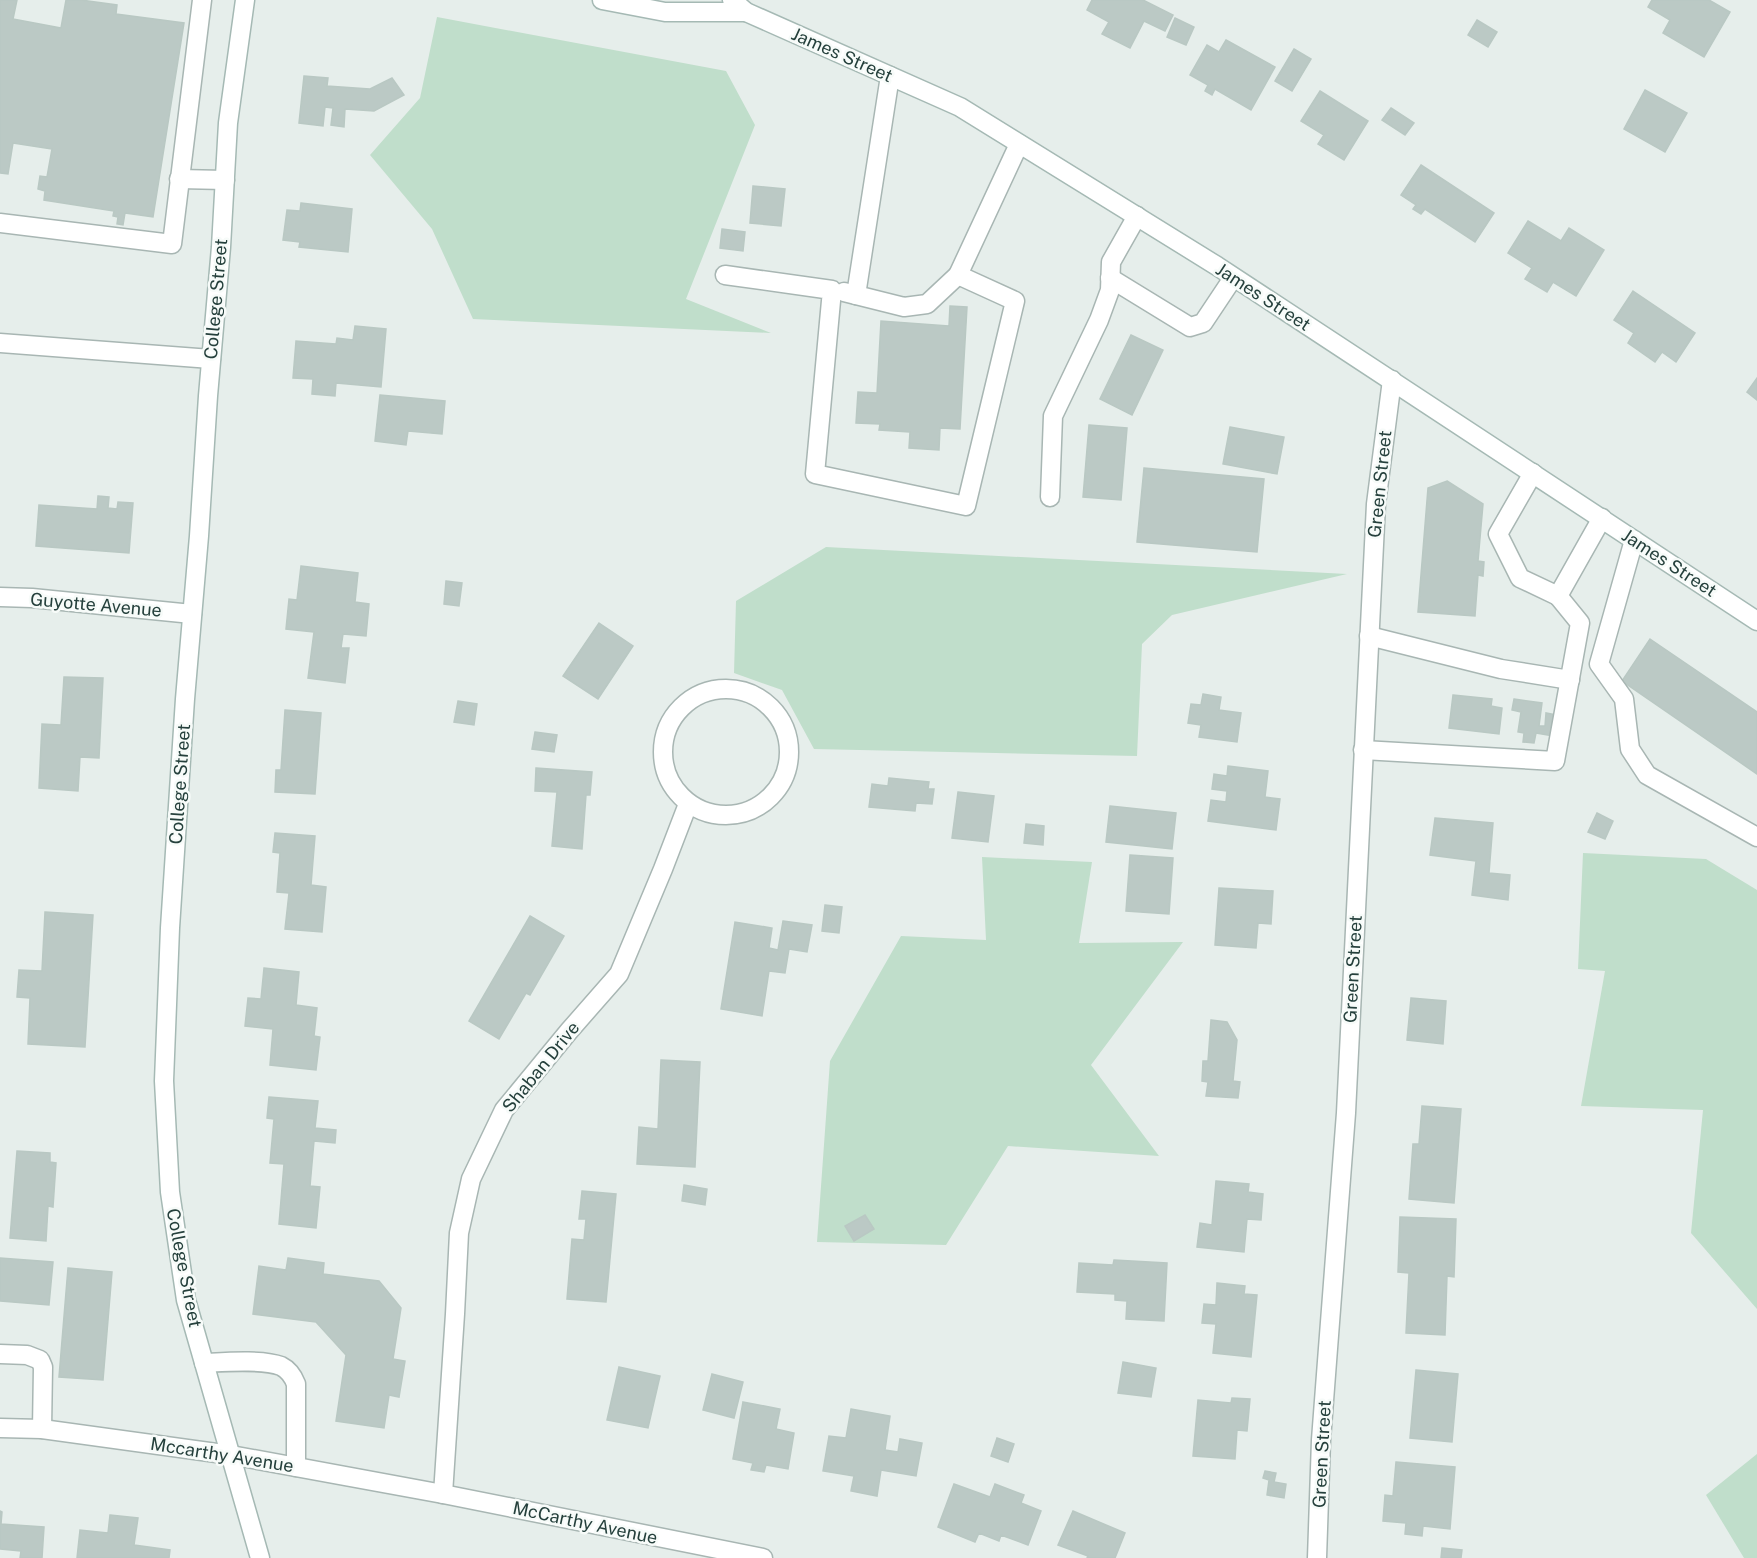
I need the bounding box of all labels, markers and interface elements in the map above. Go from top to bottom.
street label: James Street [788,23,896,86]
street label: College Street [200,238,231,360]
street label: James Street [1212,258,1315,335]
street label: Green Street [1363,429,1396,539]
street label: James Street [1618,524,1721,601]
street label: Guyotte Avenue [29,588,163,621]
street label: College Street [165,723,194,845]
street label: Green Street [1339,915,1366,1023]
street label: Shaban Drive [498,1017,584,1116]
street label: College Street [163,1207,206,1329]
street label: Green Street [1308,1400,1335,1508]
street label: Mccarthy Avenue [149,1433,295,1476]
street label: McCarthy Avenue [511,1497,659,1548]

